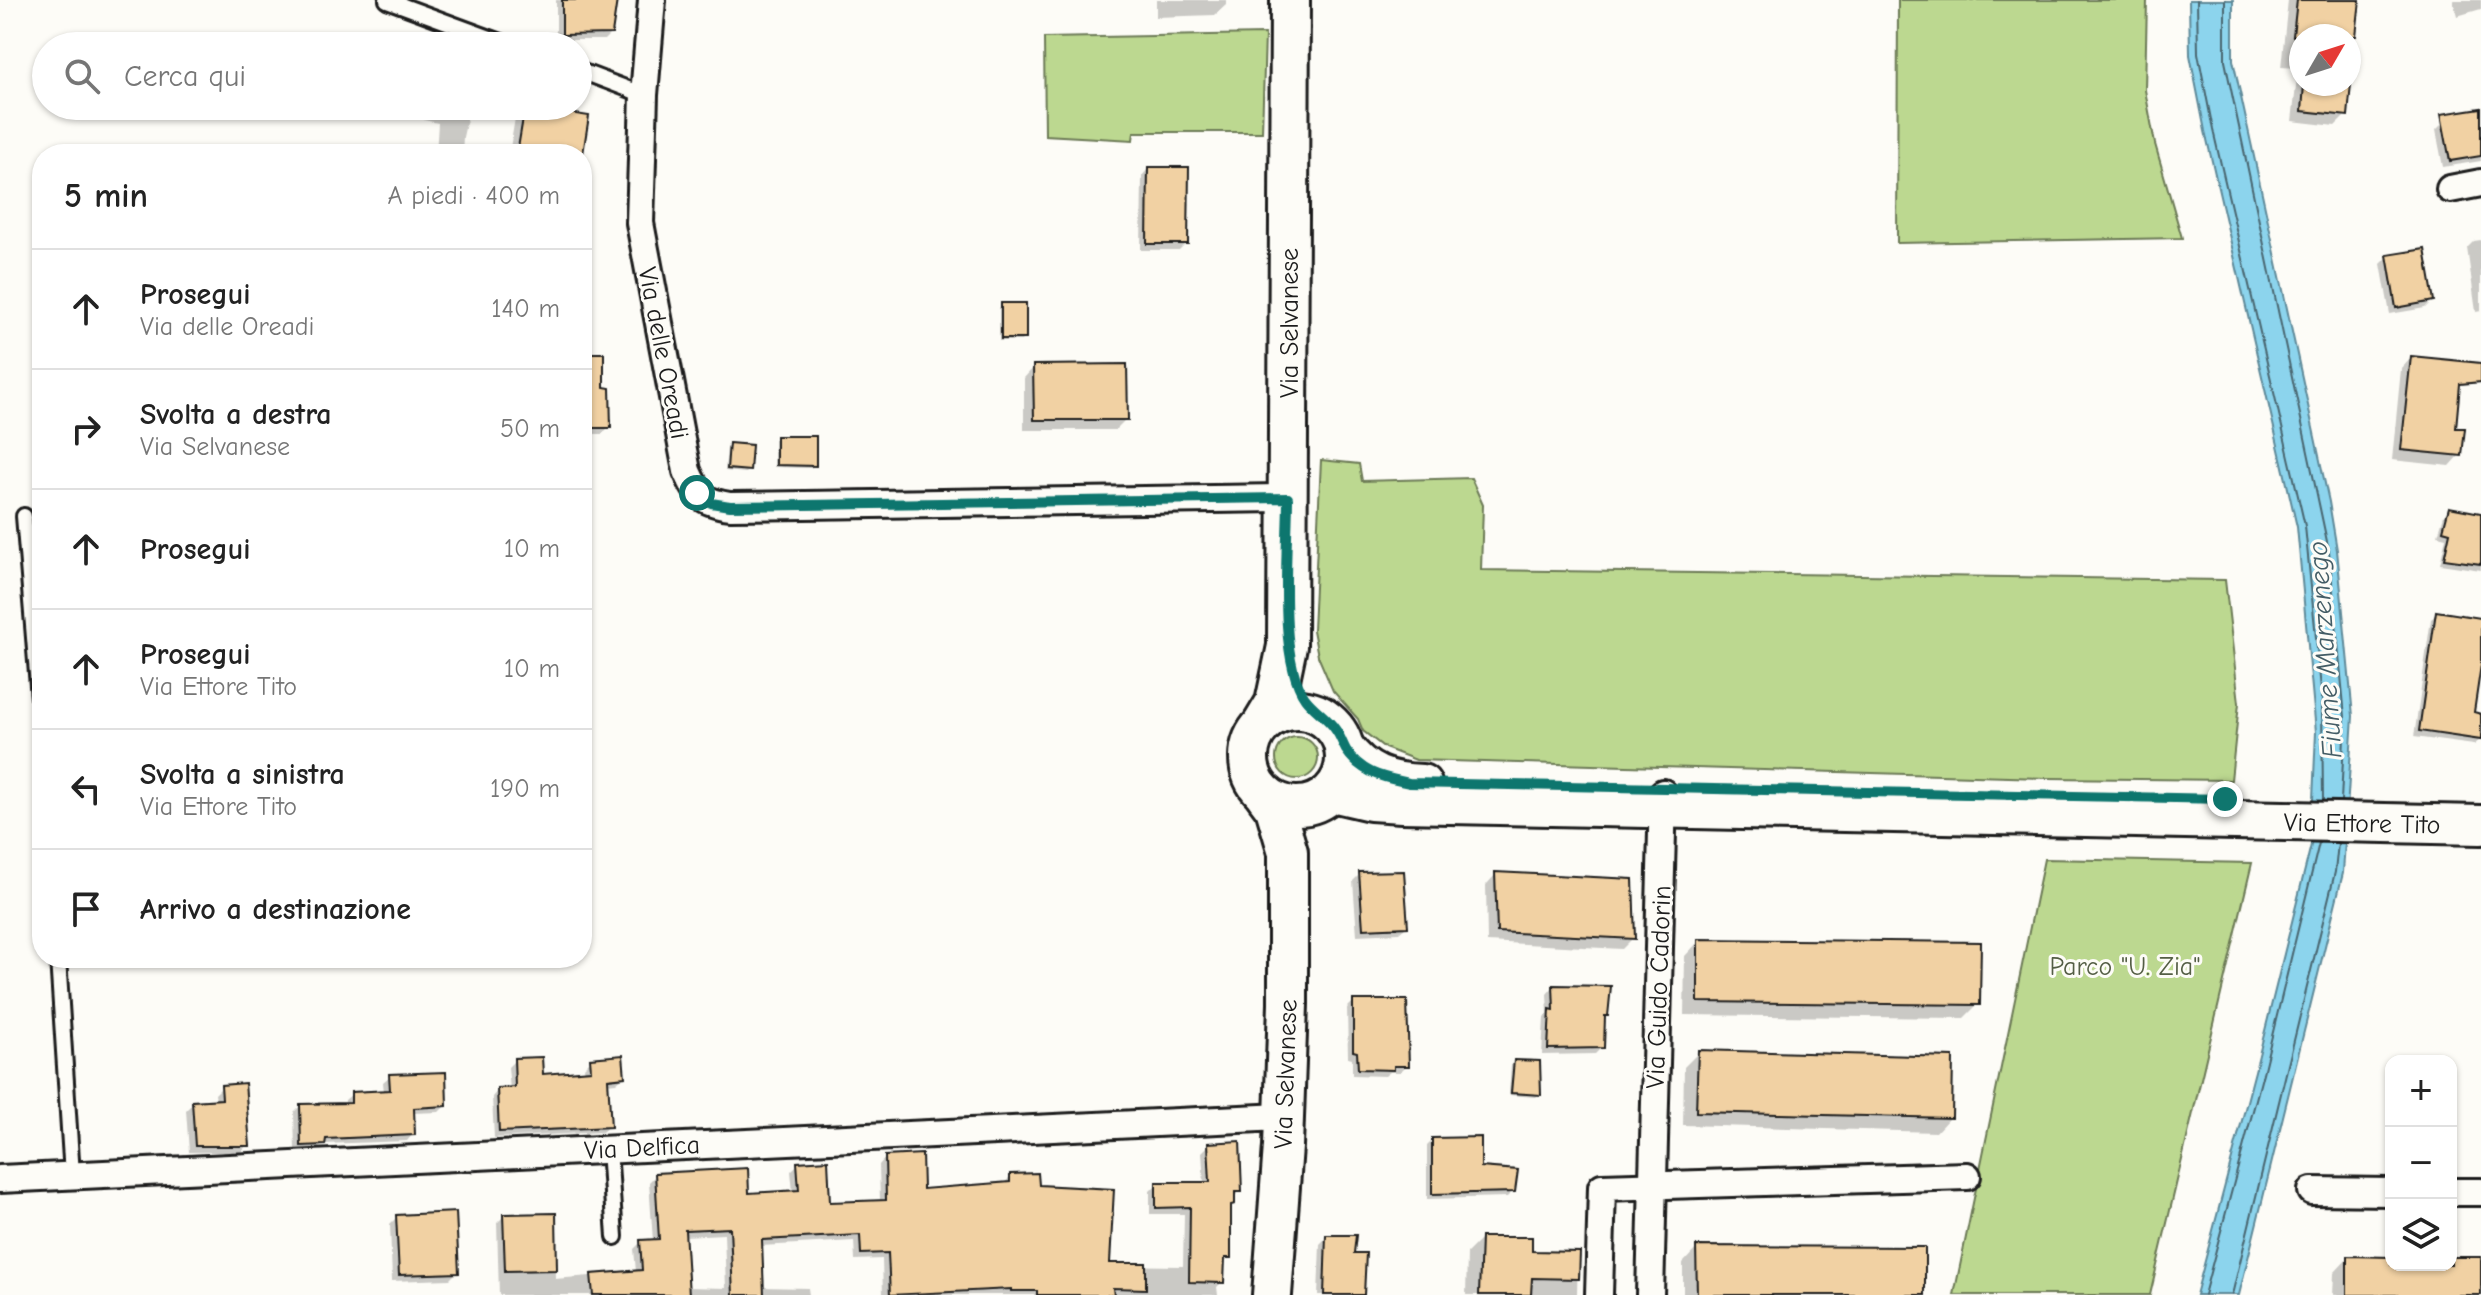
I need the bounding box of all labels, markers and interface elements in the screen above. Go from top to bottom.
north arrow [2289,24,2361,96]
search box [32,32,592,120]
icon: search [60,54,104,98]
text: Cerca qui [124,59,246,94]
text: 5 min [64,176,148,216]
text: A piedi · 400 m [387,181,560,211]
street label: Via Selvanese [1275,248,1305,398]
street label: Via delle Oreadi [632,265,694,442]
text: Prosegui [140,277,251,312]
icon: ahead [64,287,108,331]
text: 140 m [491,294,560,324]
text: Via delle Oreadi [140,312,315,342]
text: Svolta a destra [140,397,332,432]
icon: right [64,407,108,451]
text: 50 m [500,414,560,444]
text: Via Selvanese [140,432,290,462]
route start [679,475,715,511]
icon: ahead [64,527,108,571]
text: Prosegui [140,532,251,567]
text: 10 m [504,534,560,564]
water label: Fiume Marzenego [2301,540,2349,760]
text: Prosegui [140,637,251,672]
icon: ahead [64,647,108,691]
text: 10 m [504,654,560,684]
text: Via Ettore Tito [140,672,297,702]
text: Svolta a sinistra [140,757,345,792]
icon: left [64,767,108,811]
text: 190 m [490,774,560,804]
route end [2207,781,2243,817]
text: Via Ettore Tito [140,792,297,822]
street label: Via Ettore Tito [2283,808,2441,840]
street label: Via Guido Cadorin [1640,885,1678,1089]
icon: arrive [64,887,108,931]
text: Arrivo a destinazione [140,892,411,927]
park label: Parco "U. Zia" [2050,952,2200,982]
street label: Via Selvanese [1268,999,1304,1149]
map controls [2385,1055,2457,1271]
button: + [2385,1055,2457,1127]
button: − [2385,1127,2457,1199]
street label: Via Delfica [583,1130,701,1166]
button: layers [2385,1199,2457,1271]

